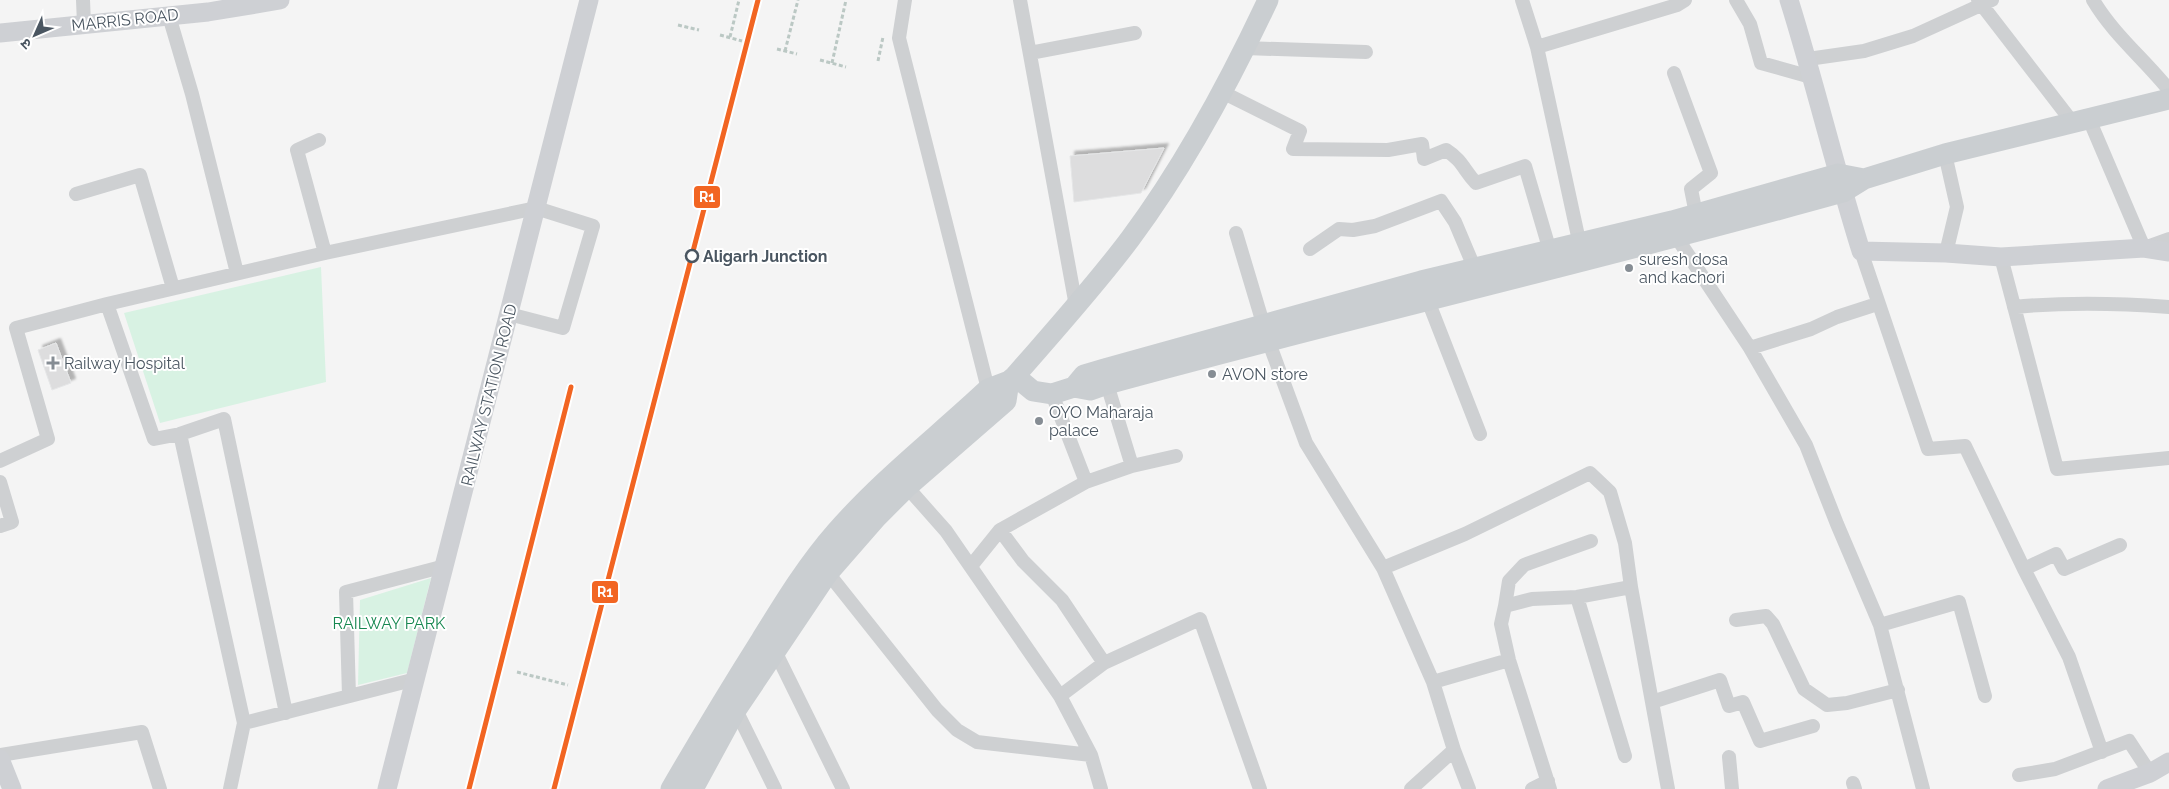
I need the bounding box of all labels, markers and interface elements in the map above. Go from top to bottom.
street label: MARRIS ROAD [70,5,180,35]
north arrow [10,10,60,60]
text: उ [17,35,34,53]
line badge: R1 [693,185,721,209]
text: R1 [699,189,715,205]
place label: Aligarh Junction [703,247,827,266]
marker: Aligarh Junction [685,249,699,263]
place label: suresh dosa and kachori [1639,250,1728,287]
marker: suresh dosa and kachori [1623,262,1635,274]
street label: RAILWAY STATION ROAD [457,302,521,488]
place label: Railway Hospital [64,354,186,373]
marker: Railway Hospital [46,356,60,370]
place label: AVON store [1222,365,1308,384]
marker: AVON store [1206,368,1218,380]
place label: OYO Maharaja palace [1049,403,1153,440]
marker: OYO Maharaja palace [1033,415,1045,427]
line badge: R1 [591,580,619,604]
text: R1 [597,584,613,600]
park label: RAILWAY PARK [333,614,446,633]

